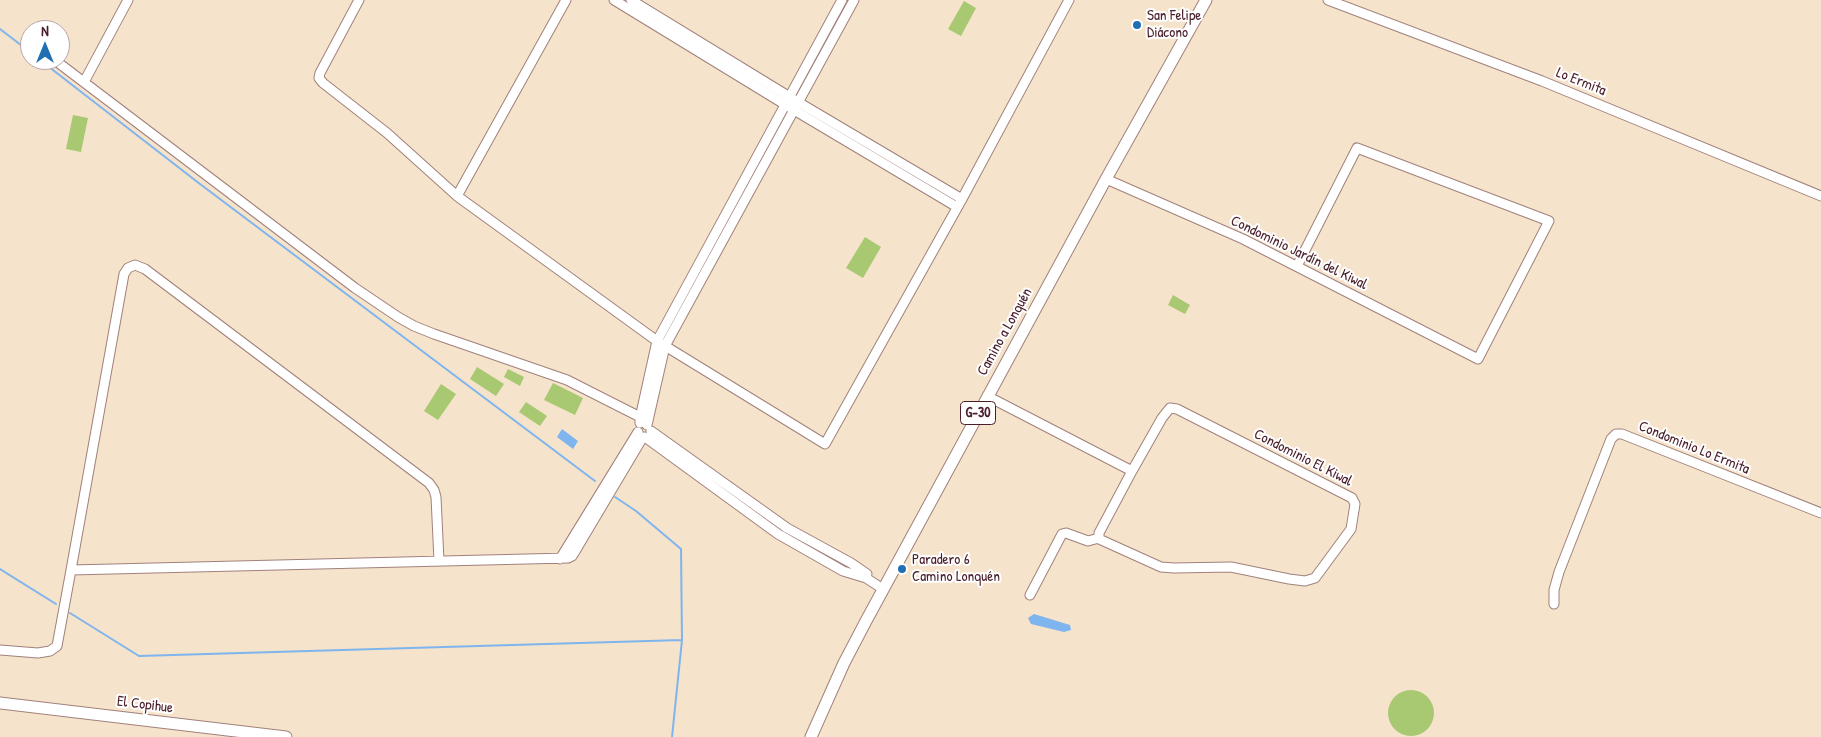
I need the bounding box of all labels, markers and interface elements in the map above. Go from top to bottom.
place label: San Felipe Diácono [1147,7,1201,42]
marker: San Felipe Diácono [1131,19,1143,31]
north arrow [20,20,70,70]
text: N [41,21,49,40]
street label: Lo Ermita [1553,64,1609,100]
street label: Condominio Jardín del Kiwal [1228,212,1370,294]
street label: Camino a Lonquén [974,285,1036,379]
road number: G-30 [960,402,996,424]
street label: Condominio Lo Ermita [1636,418,1752,478]
street label: Condominio El Kiwal [1251,425,1355,491]
place label: Paradero 6 Camino Lonquén [912,551,1000,586]
marker: Paradero 6 Camino Lonquén [896,563,908,575]
street label: El Copihue [116,693,174,717]

